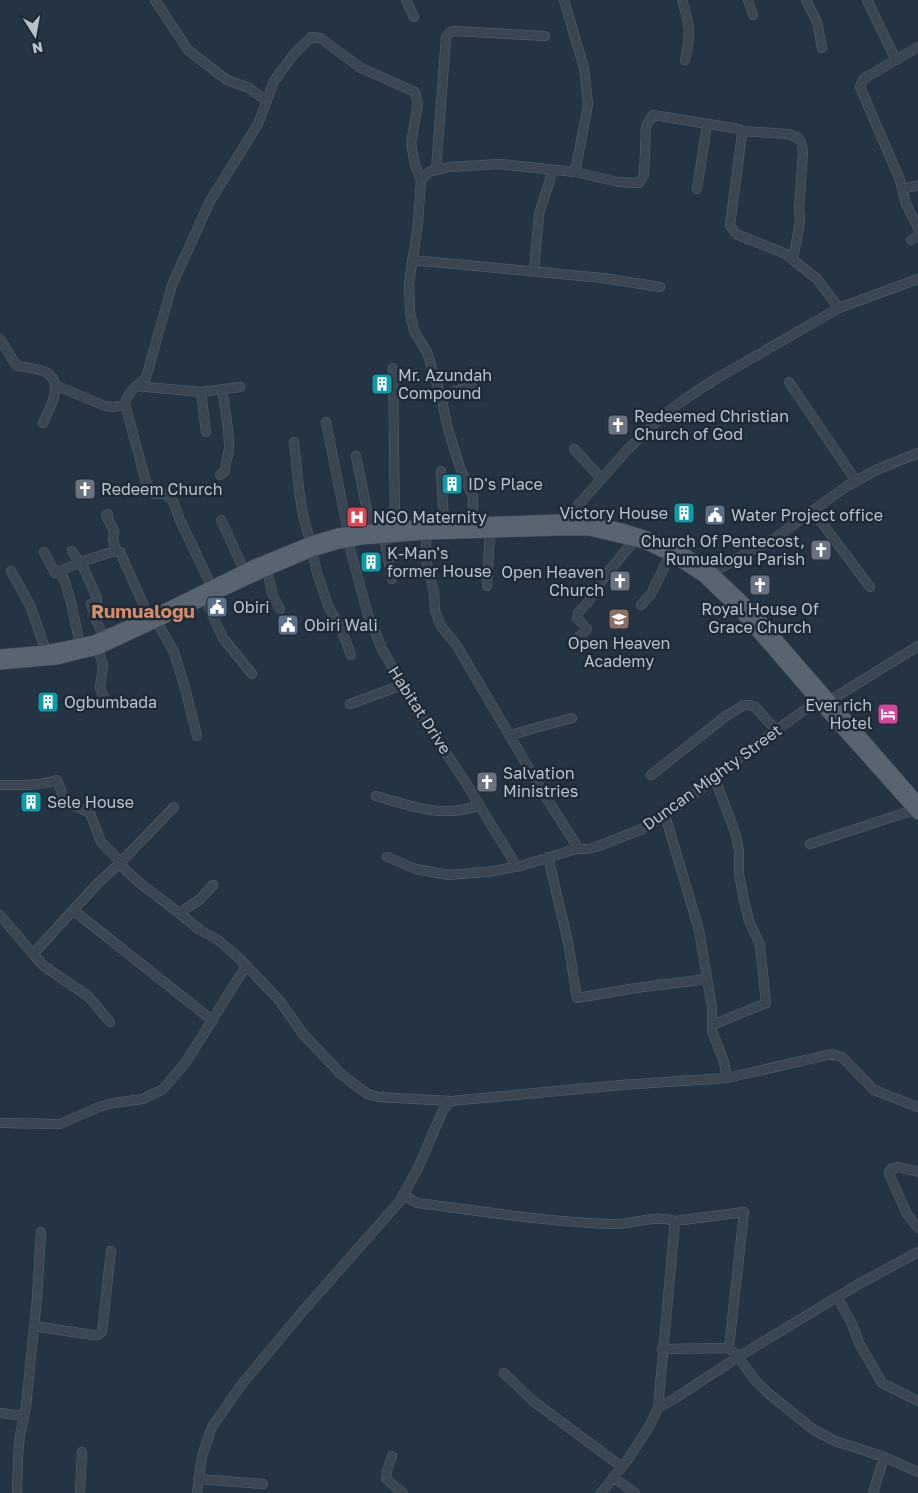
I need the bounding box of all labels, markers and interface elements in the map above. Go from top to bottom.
north arrow [10,10,60,60]
text: N [31,39,44,58]
place label: Mr. Azundah Compound [398,365,492,403]
building icon: Mr. Azundah Compound [370,372,394,396]
place label: Redeemed Christian Church of God [634,406,789,444]
church icon: Redeemed Christian Church of God [606,413,630,437]
building icon: ID's Place [440,472,464,496]
place label: ID's Place [468,474,543,494]
church icon: Redeem Church [73,477,97,501]
place label: Redeem Church [101,479,223,499]
building icon: Victory House [672,501,696,525]
place label: Victory House [559,503,668,523]
public building icon: Water Project office [703,503,727,527]
hospital icon: NGO Maternity [345,505,369,529]
place label: Water Project office [731,505,883,525]
place label: NGO Maternity [373,507,487,527]
place label: Church Of Pentecost, Rumualogu Parish [641,531,805,569]
church icon: Church Of Pentecost, Rumualogu Parish [809,538,833,562]
place label: K-Man's former House [387,543,491,581]
building icon: K-Man's former House [359,550,383,574]
place label: Open Heaven Church [501,562,604,600]
church icon: Open Heaven Church [608,569,632,593]
church icon: Royal House Of Grace Church [748,573,772,597]
public building icon: Obiri [205,595,229,619]
place label: Obiri [233,597,270,617]
district label: Rumualogu [91,599,195,622]
place label: Royal House Of Grace Church [701,599,819,637]
school or university icon: Open Heaven Academy [607,607,631,631]
public building icon: Obiri Wali [276,613,300,637]
place label: Obiri Wali [304,615,378,635]
place label: Open Heaven Academy [568,633,670,671]
street label: Habitat Drive [384,662,456,758]
building icon: Ogbumbada [36,690,60,714]
place label: Ogbumbada [64,692,157,712]
place label: Ever rich Hotel [805,695,872,733]
hotel icon: Ever rich Hotel [876,702,900,726]
street label: Duncan Mighty Street [639,720,785,834]
place label: Salvation Ministries [503,763,578,801]
church icon: Salvation Ministries [475,770,499,794]
building icon: Sele House [19,790,43,814]
place label: Sele House [47,792,134,812]

